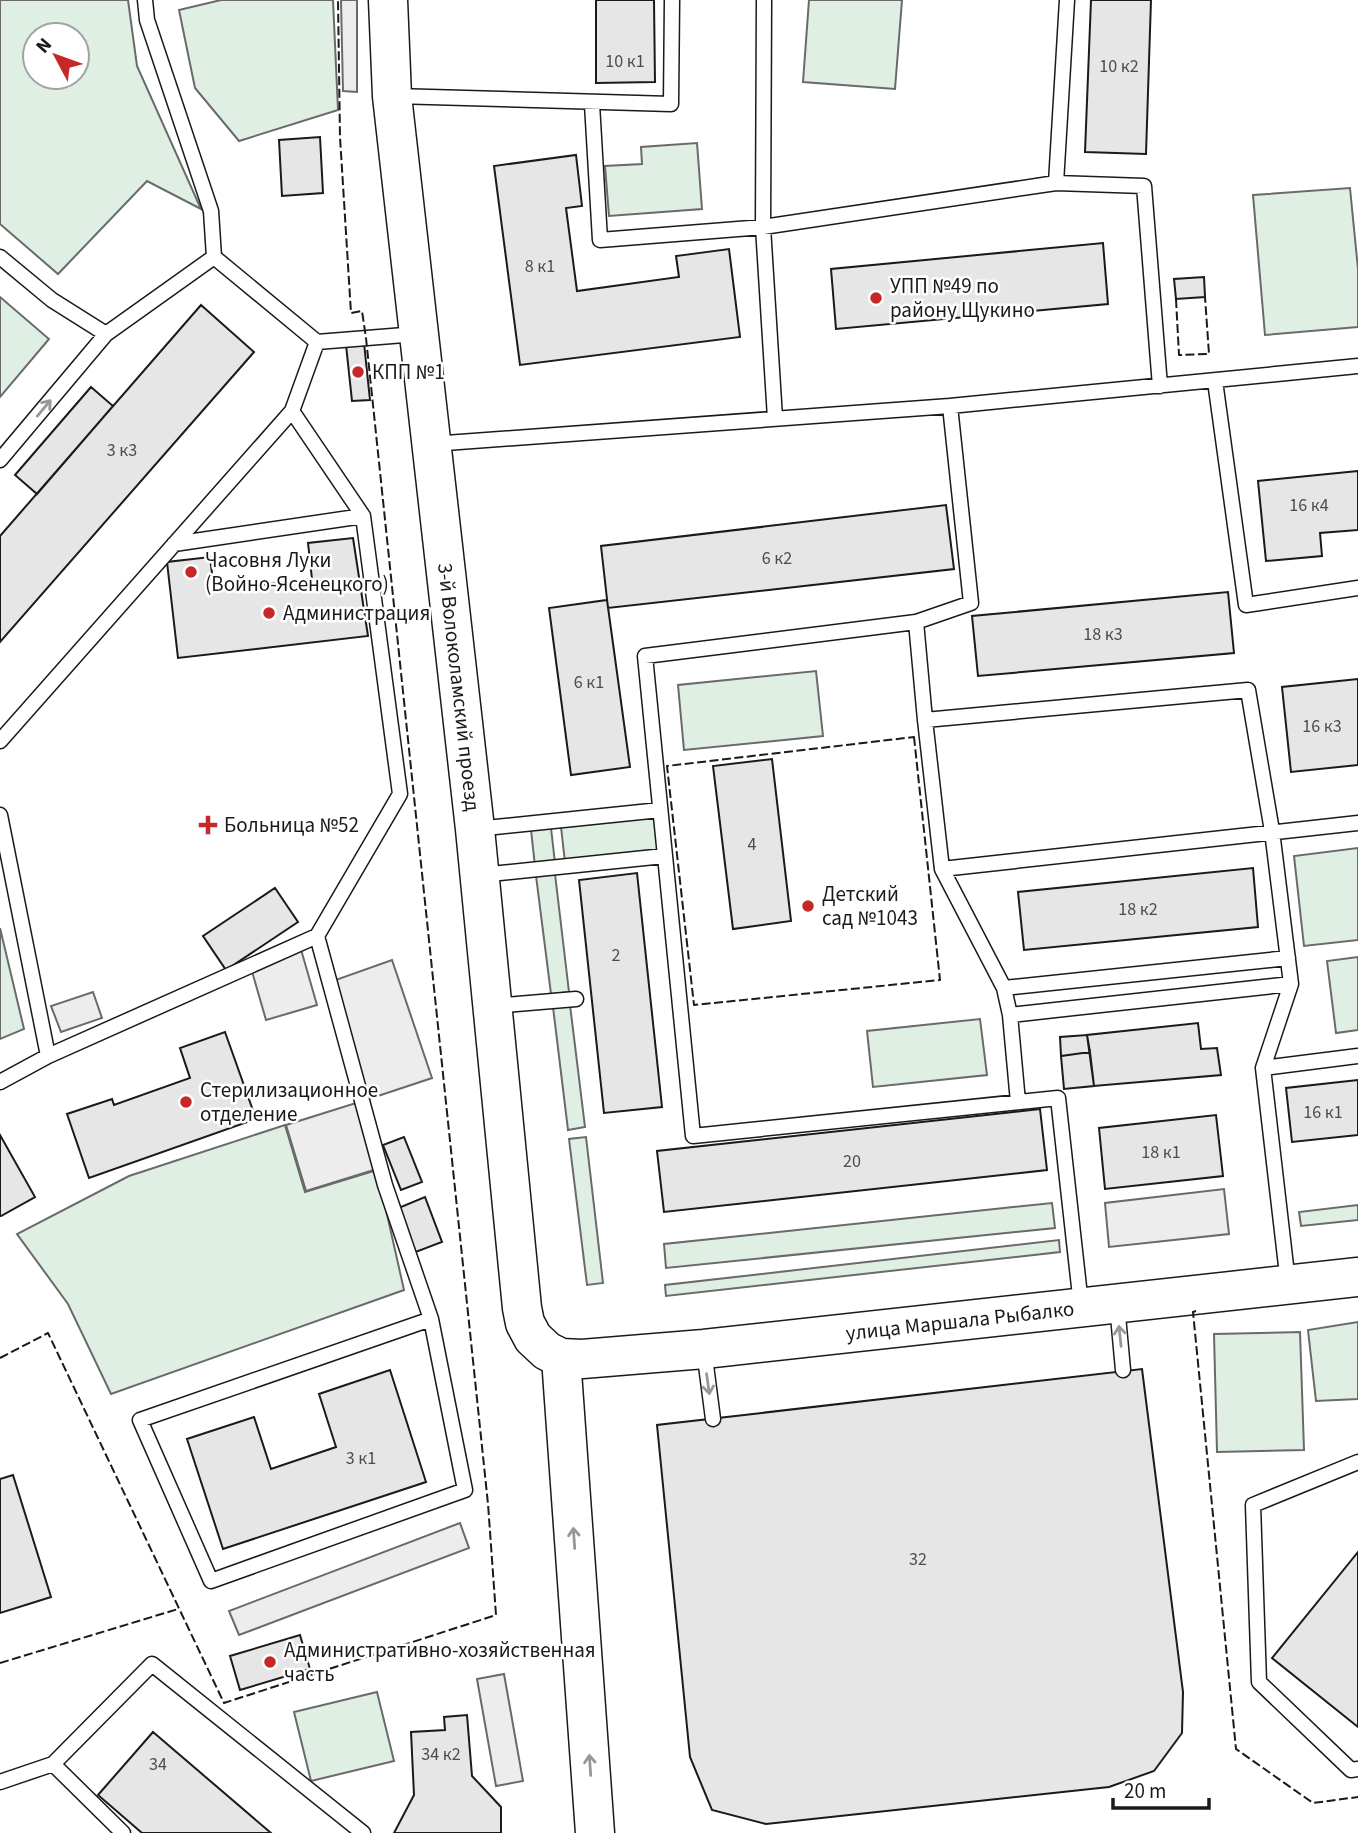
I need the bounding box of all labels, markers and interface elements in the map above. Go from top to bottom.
north arrow [21,21,91,91]
text: N [30,32,59,59]
house number: 10 к1 [605,49,645,74]
house number: 10 к2 [1099,54,1139,79]
house number: 8 к1 [525,254,555,279]
place label: УПП №49 по району Щукино [890,271,1035,325]
marker: УПП №49 по району Щукино [868,290,884,306]
place label: КПП №1 [372,357,445,387]
marker: КПП №1 [350,364,366,380]
one-way arrow [36,399,52,417]
house number: 3 к3 [107,438,137,463]
house number: 16 к4 [1289,493,1329,518]
place label: Часовня Луки (Войно-Ясенецкого) [205,545,389,599]
house number: 6 к2 [762,546,792,571]
street label: 3-й Волоколамский проезд [430,561,488,813]
marker: Часовня Луки (Войно-Ясенецкого) [183,564,199,580]
place label: Администрация [283,598,430,628]
marker: Администрация [261,605,277,621]
house number: 18 к3 [1083,622,1123,647]
house number: 6 к1 [574,670,604,695]
house number: 16 к3 [1302,714,1342,739]
place label: Больница №52 [224,810,359,840]
marker: Больница №52 [198,815,218,835]
house number: 4 [748,832,757,857]
place label: Детский сад №1043 [822,879,918,933]
house number: 18 к2 [1118,897,1158,922]
marker: Детский сад №1043 [800,898,816,914]
house number: 2 [612,943,621,968]
place label: Стерилизационное отделение [200,1075,378,1129]
marker: Стерилизационное отделение [178,1094,194,1110]
house number: 16 к1 [1303,1100,1343,1125]
house number: 18 к1 [1141,1140,1181,1165]
house number: 20 [843,1149,861,1174]
street label: улица Маршала Рыбалко [844,1293,1076,1348]
one-way arrow [1113,1325,1126,1348]
one-way arrow [702,1372,715,1395]
house number: 3 к1 [346,1446,376,1471]
one-way arrow [567,1527,580,1550]
house number: 32 [909,1547,927,1572]
place label: Административно-хозяйственная часть [284,1635,596,1689]
marker: Административно-хозяйственная часть [262,1654,278,1670]
house number: 34 к2 [421,1742,461,1767]
house number: 34 [149,1752,167,1777]
one-way arrow [583,1754,596,1777]
scale bar [1113,1766,1209,1810]
text: 20 m [1124,1776,1166,1806]

